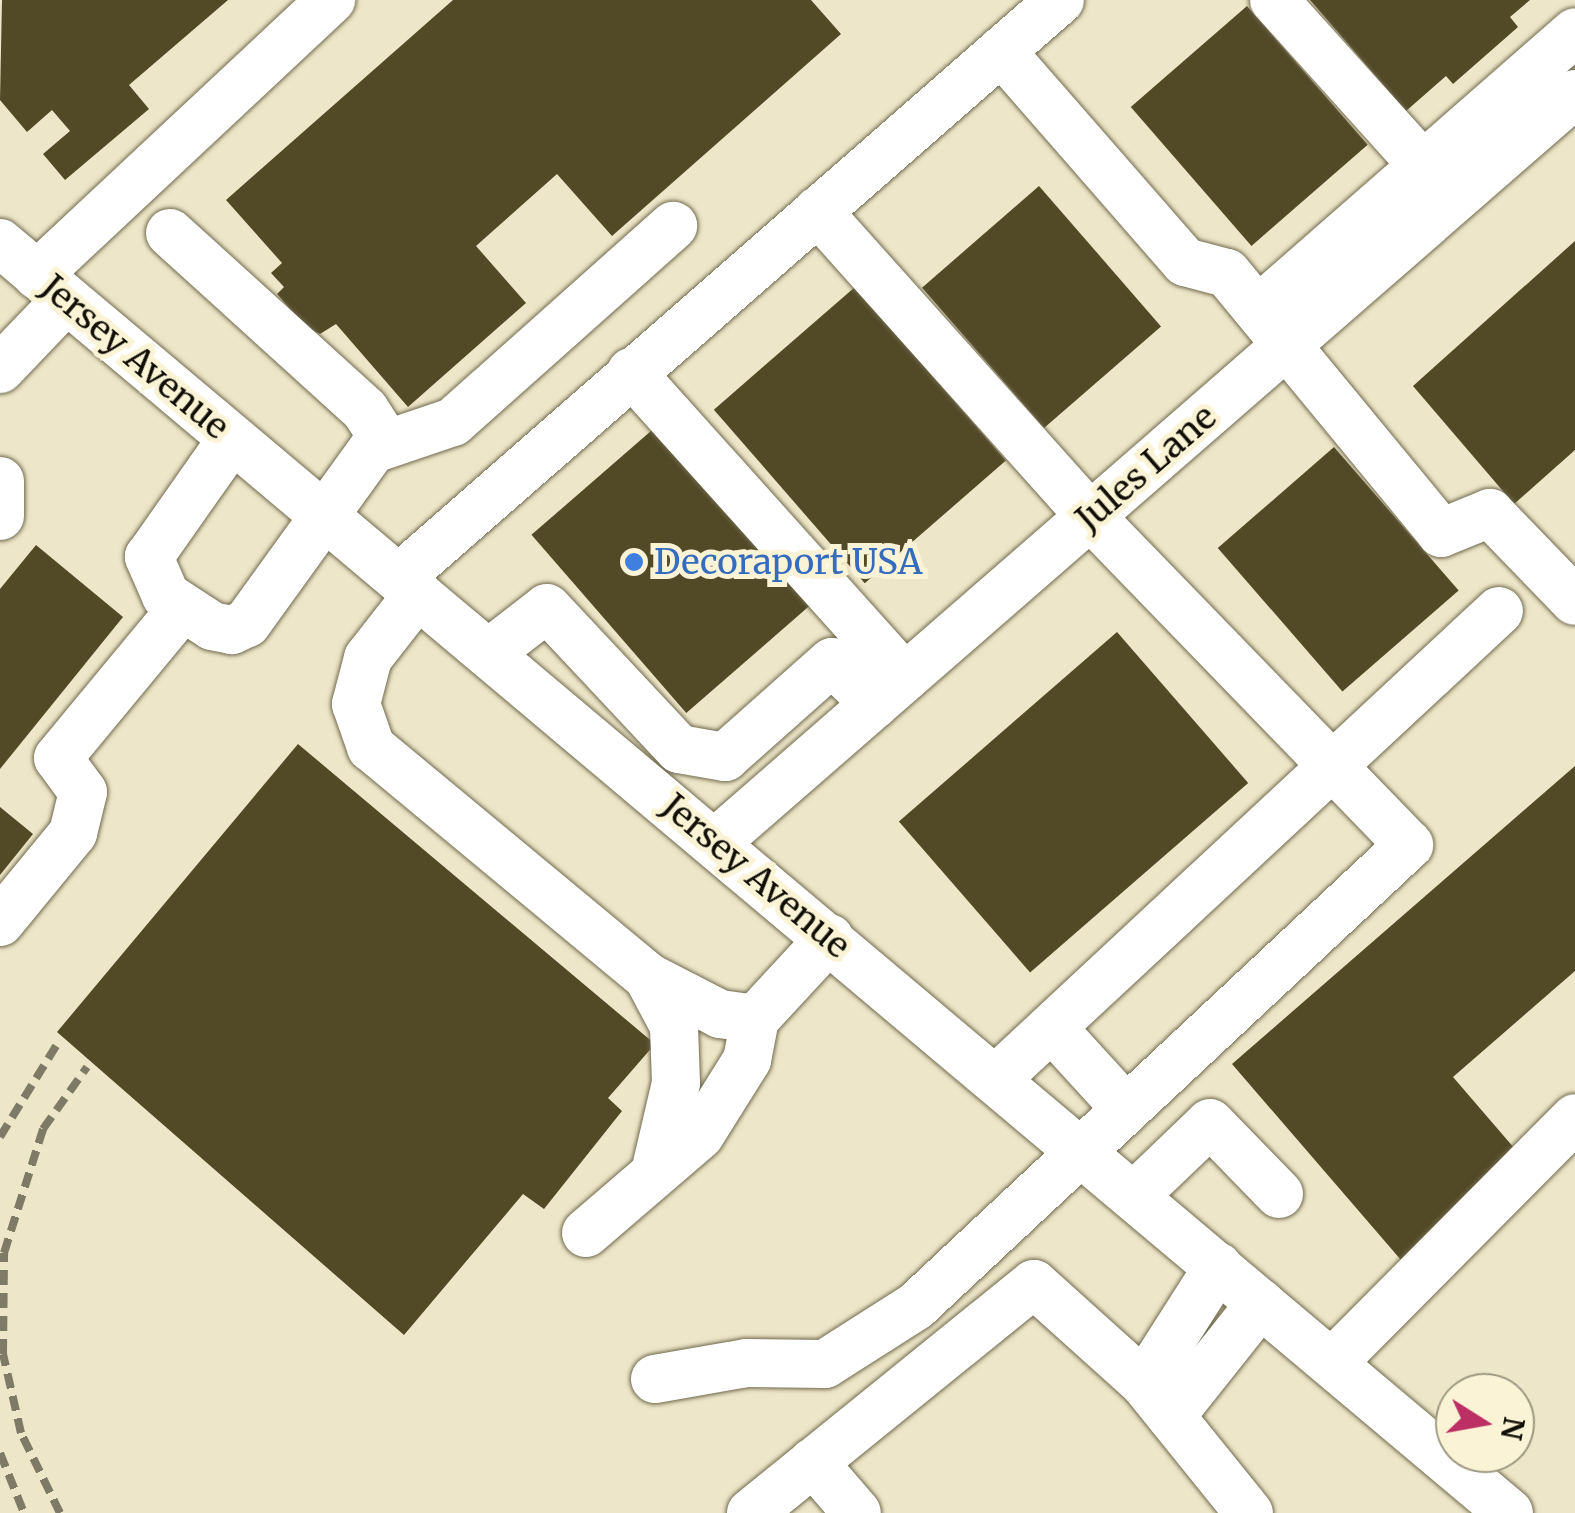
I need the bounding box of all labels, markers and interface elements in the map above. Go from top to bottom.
street label: Jersey Avenue [32,266,238,448]
street label: Jules Lane [1068,396,1224,540]
place label: Decoraport USA [654,541,922,583]
marker: Decoraport USA [623,551,645,573]
street label: Jersey Avenue [653,785,859,967]
north arrow [1435,1373,1535,1473]
text: N [1493,1414,1532,1443]

